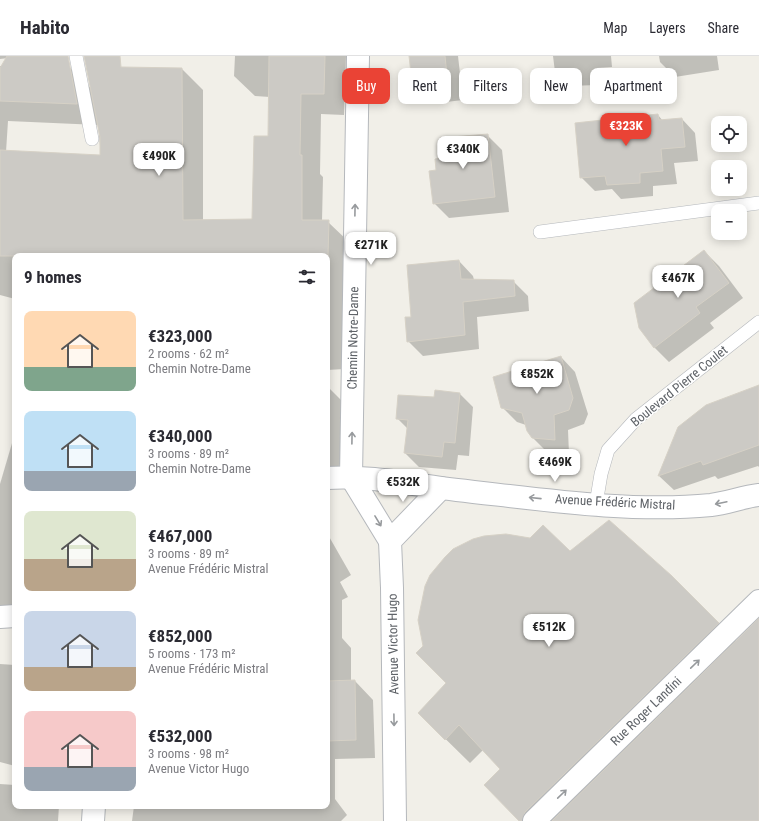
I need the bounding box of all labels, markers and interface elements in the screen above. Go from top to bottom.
text: Habito [20,16,70,39]
text: Map [603,20,627,36]
text: Layers [649,20,686,36]
text: Share [708,20,739,36]
chip: Buy [342,68,390,104]
chip: Rent [398,68,451,104]
chip: Filters [459,68,522,104]
chip: New [530,68,582,104]
chip: Apartment [590,68,677,104]
pin: €323K [598,113,654,147]
map controls [711,116,747,240]
button: locate [711,116,747,152]
text: €323K [609,118,643,133]
pin: €340K [435,136,491,170]
text: €340K [446,141,480,156]
pin: €490K [131,143,187,177]
text: €490K [142,148,176,163]
button: + [711,160,747,196]
one-way arrow [352,204,359,217]
button: − [711,204,747,240]
pin: €271K [343,232,399,266]
text: €271K [354,237,388,252]
pin: €467K [650,265,706,299]
icon: filters [296,266,318,288]
text: 9 homes [24,267,82,287]
text: €467K [661,270,695,285]
street label: Chemin Notre-Dame [345,286,361,390]
text: €323,000 [148,326,212,346]
icon: home [56,327,104,375]
street label: Boulevard Pierre Coulet [628,342,731,430]
text: 2 rooms · 62 m² [148,346,229,361]
text: Chemin Notre-Dame [148,361,251,376]
pin: €852K [509,361,565,395]
text: €852K [520,366,554,381]
text: €340,000 [148,426,212,446]
icon: home [56,427,104,475]
one-way arrow [348,432,355,445]
text: 3 rooms · 89 m² [148,446,229,461]
pin: €469K [527,449,583,483]
text: €469K [538,454,572,469]
text: Chemin Notre-Dame [148,461,251,476]
pin: €532K [375,469,431,503]
text: €532K [386,474,420,489]
street label: Avenue Frédéric Mistral [554,491,676,513]
one-way arrow [529,494,542,502]
one-way arrow [715,499,728,507]
one-way arrow [374,515,382,527]
text: €467,000 [148,526,212,546]
icon: home [56,527,104,575]
text: 3 rooms · 89 m² [148,546,229,561]
text: Avenue Frédéric Mistral [148,561,268,576]
street label: Avenue Victor Hugo [385,593,401,695]
pin: €512K [521,614,577,648]
text: €512K [532,619,566,634]
text: €852,000 [148,626,212,646]
icon: home [56,627,104,675]
text: 5 rooms · 173 m² [148,646,235,661]
one-way arrow [690,659,700,669]
text: Avenue Frédéric Mistral [148,661,268,676]
street label: Rue Roger Landini [607,673,685,749]
one-way arrow [390,713,398,726]
text: €532,000 [148,726,212,746]
icon: home [56,727,104,775]
text: 3 rooms · 98 m² [148,746,229,761]
text: Avenue Victor Hugo [148,761,249,776]
one-way arrow [557,789,567,799]

